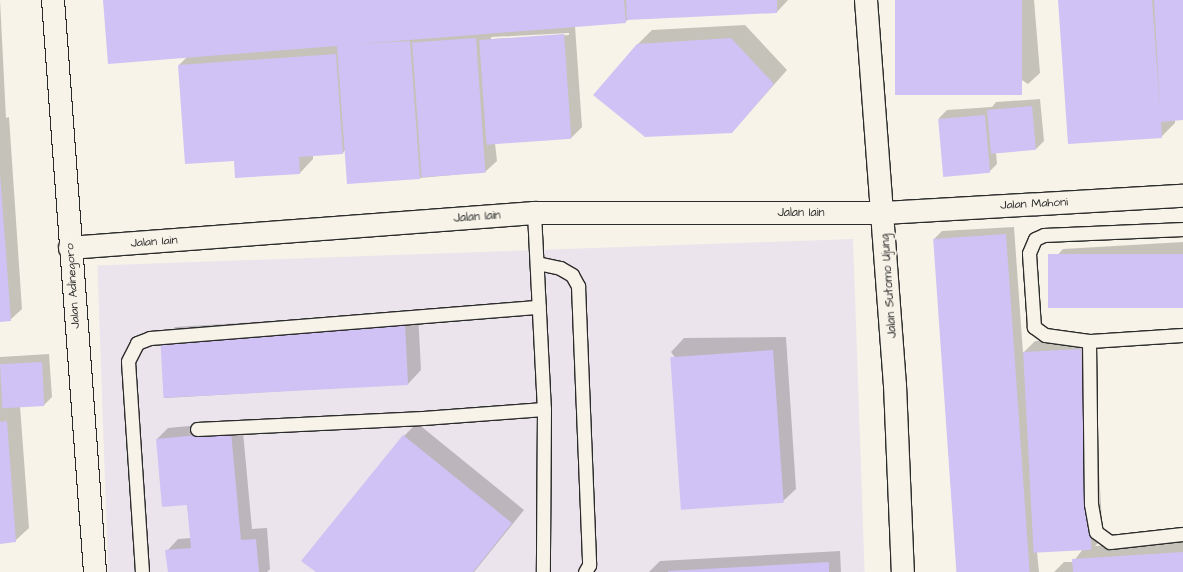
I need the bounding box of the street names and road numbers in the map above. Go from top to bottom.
street label: Jalan Mahoni [1000,195,1068,213]
street label: Jalan Iain [778,206,824,220]
street label: Jalan Iain [453,208,501,226]
street label: Jalan Iain [130,233,178,251]
street label: Jalan Sutomo Ujung [878,233,900,339]
street label: Jalan Adinegoro [63,243,83,329]

